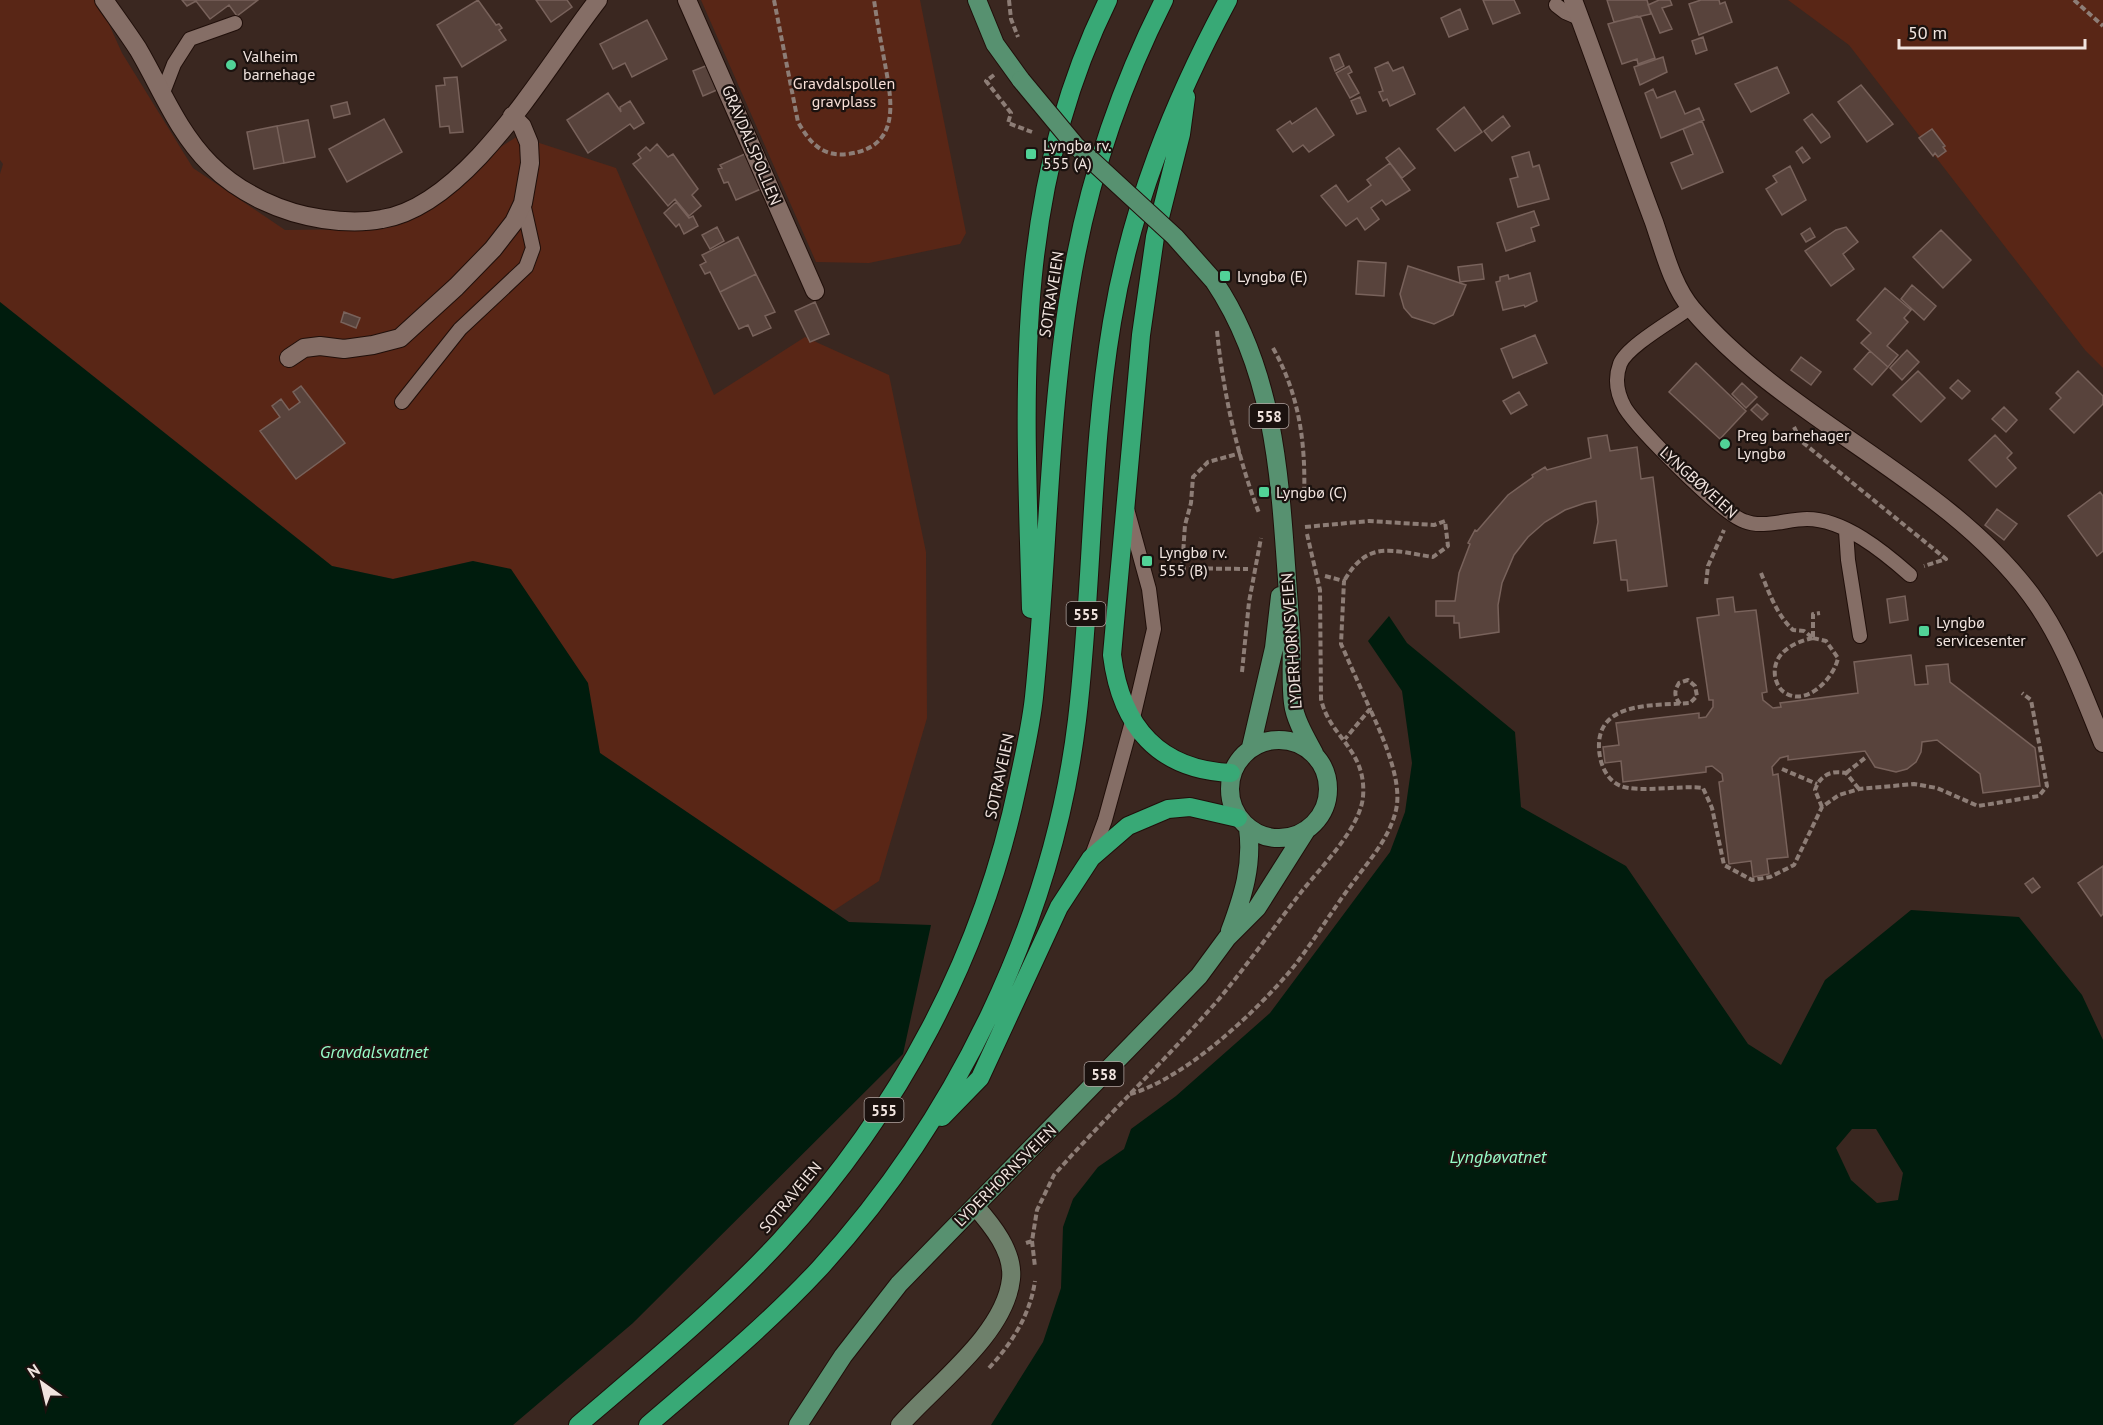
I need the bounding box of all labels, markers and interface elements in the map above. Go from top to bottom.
scale bar [1899,12,2085,50]
text: 50 m [1908,21,1947,44]
place label: Valheim barnehage [242,46,315,84]
marker: Valheim barnehage [224,58,238,72]
park label: Gravdalspollen gravplass [793,73,895,111]
street label: GRAVDALSPOLLEN [718,82,786,208]
place label: Lyngbø rv. 555 (A) [1043,135,1111,173]
marker: Lyngbø rv. 555 (A) [1024,147,1038,161]
street label: SOTRAVEIEN [1034,249,1068,339]
place label: Lyngbø (E) [1237,266,1308,286]
marker: Lyngbø (E) [1218,269,1232,283]
road number: 558 [1250,404,1288,428]
place label: Preg barnehager Lyngbø [1737,425,1850,463]
marker: Preg barnehager Lyngbø [1718,437,1732,451]
street label: LYNGBØVEIEN [1656,442,1742,522]
place label: Lyngbø (C) [1276,482,1347,502]
marker: Lyngbø (C) [1257,485,1271,499]
place label: Lyngbø rv. 555 (B) [1159,542,1227,580]
marker: Lyngbø rv. 555 (B) [1140,554,1154,568]
street label: LYDERHORNSVEIEN [1276,572,1306,710]
road number: 555 [1066,602,1106,626]
place label: Lyngbø servicesenter [1936,612,2026,650]
marker: Lyngbø servicesenter [1917,624,1931,638]
street label: SOTRAVEIEN [980,731,1018,821]
water label: Gravdalsvatnet [320,1040,430,1063]
road number: 558 [1084,1062,1124,1086]
road number: 555 [864,1098,904,1122]
street label: LYDERHORNSVEIEN [950,1120,1060,1230]
water label: Lyngbøvatnet [1449,1145,1548,1168]
street label: SOTRAVEIEN [754,1157,826,1237]
north arrow [12,1353,72,1413]
text: N [24,1359,44,1382]

